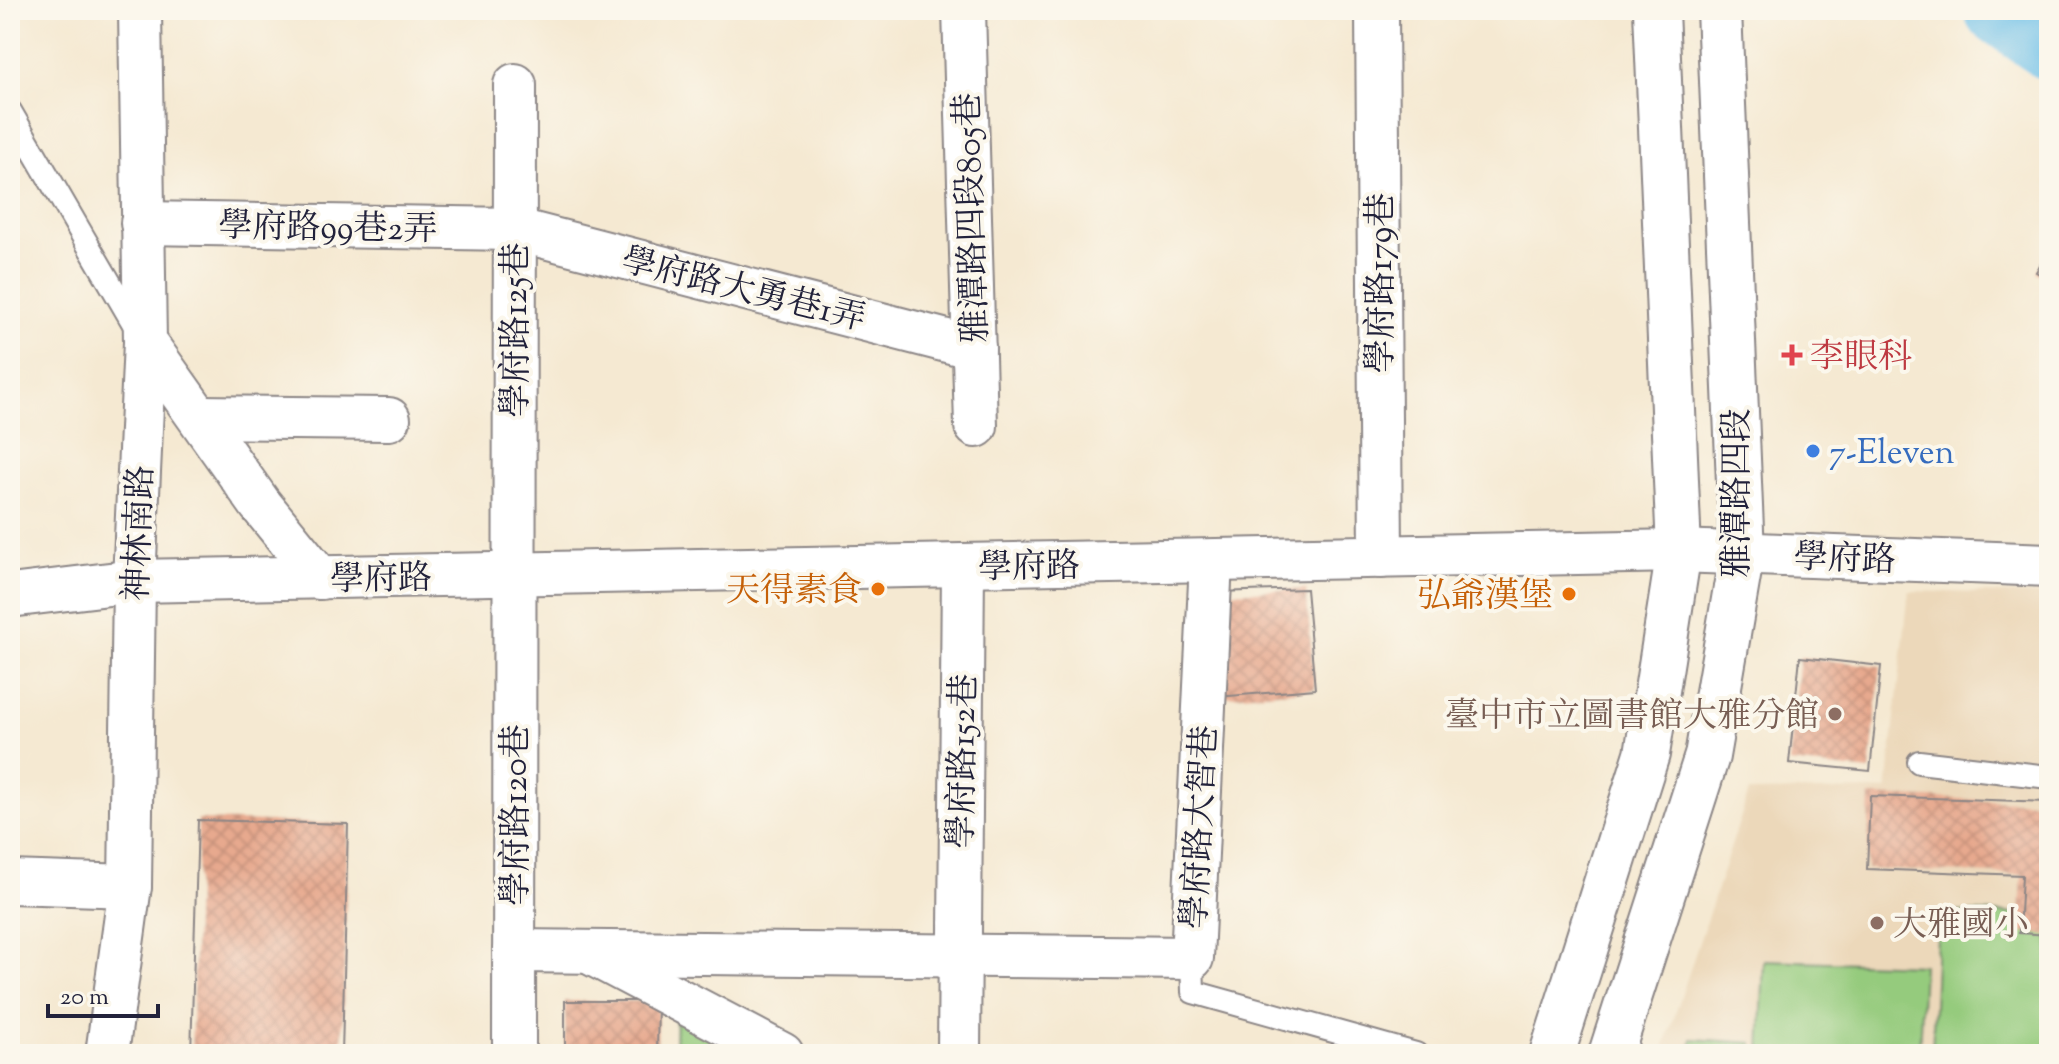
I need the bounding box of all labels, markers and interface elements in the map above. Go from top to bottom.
street label: 雅潭路四段805巷 [945,92,1002,344]
street label: 學府路179巷 [1358,193,1407,373]
street label: 學府路99巷2弄 [218,203,438,256]
street label: 學府路大勇巷1弄 [616,237,870,345]
street label: 學府路125巷 [493,242,542,418]
place label: 李眼科 [1810,334,1912,383]
marker: 李眼科 [1781,344,1803,366]
street label: 雅潭路四段 [1714,408,1763,578]
place label: 7-Eleven [1829,430,1955,479]
marker: 7-Eleven [1804,442,1822,460]
street label: 神林南路 [114,464,167,602]
street label: 學府路 [1793,534,1897,587]
street label: 學府路 [978,543,1080,594]
street label: 學府路 [330,555,432,606]
place label: 天得素食 [726,568,862,617]
place label: 弘爺漢堡 [1417,573,1553,622]
marker: 天得素食 [869,580,887,598]
marker: 弘爺漢堡 [1560,585,1578,603]
street label: 學府路152巷 [938,673,991,849]
place label: 臺中市立圖書館大雅分館 [1445,693,1819,742]
marker: 臺中市立圖書館大雅分館 [1826,705,1844,723]
street label: 學府路120巷 [493,724,542,906]
street label: 學府路大智巷 [1172,724,1231,930]
place label: 大雅國小 [1893,902,2029,951]
marker: 大雅國小 [1868,914,1886,932]
scale bar [48,968,158,1018]
text: 20 m [60,981,109,1015]

